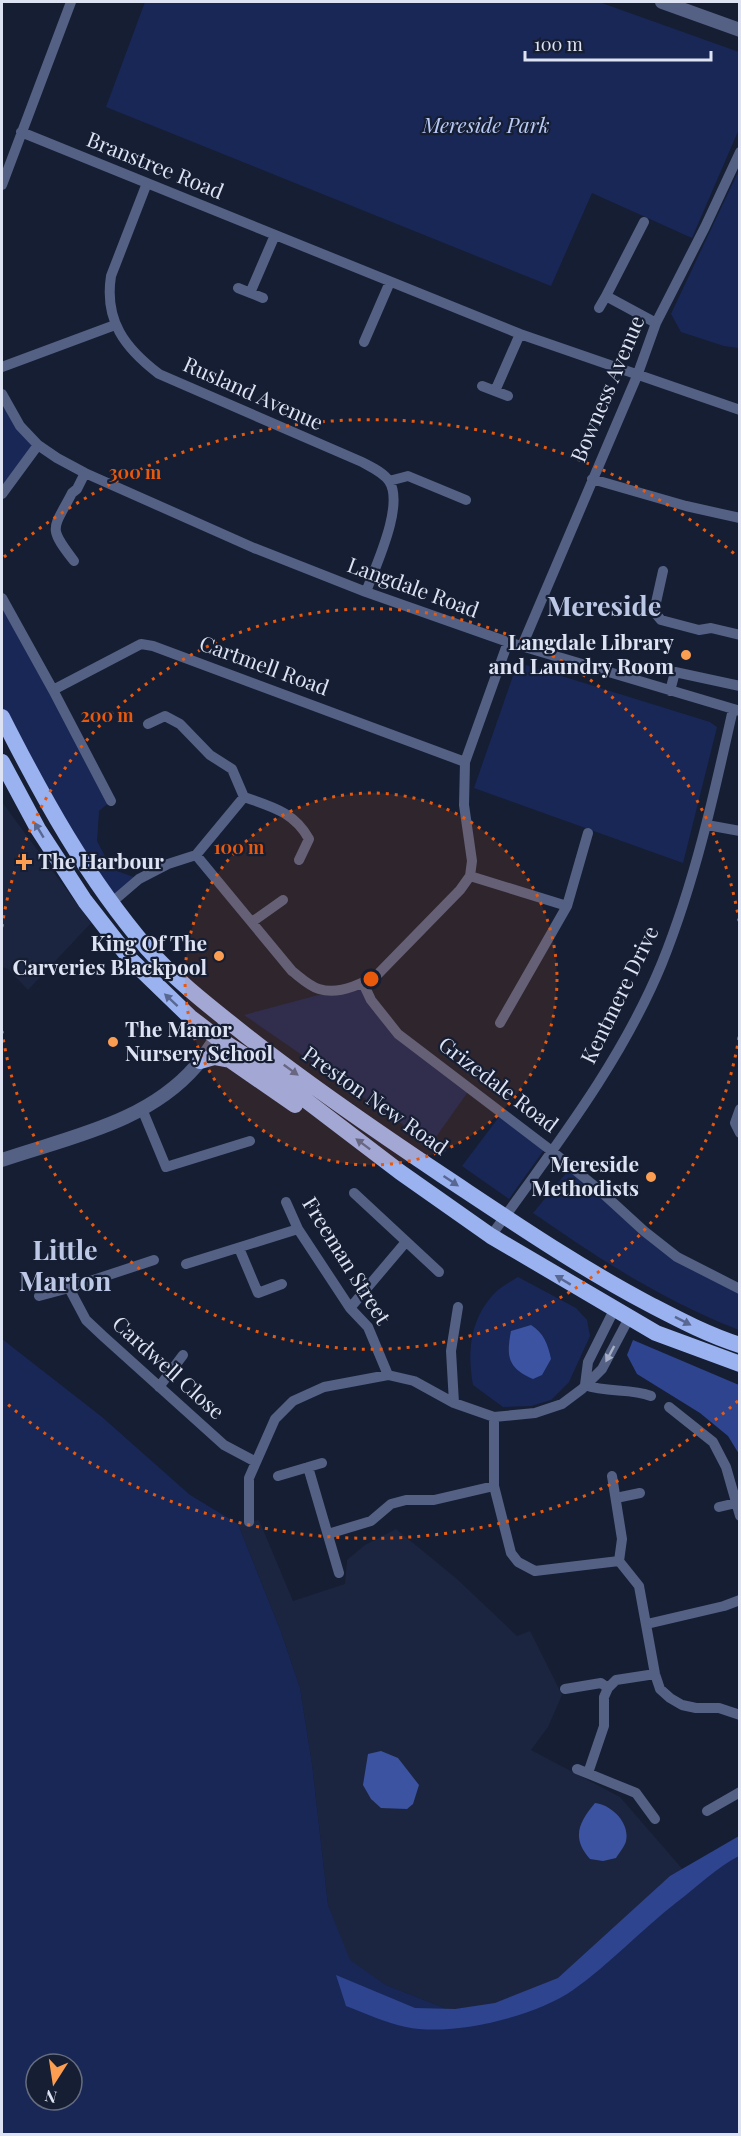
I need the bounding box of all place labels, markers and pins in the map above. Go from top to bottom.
place label: Langdale Library and Laundry Room [489,627,674,679]
marker: Langdale Library and Laundry Room [679,648,693,662]
place label: The Harbour [38,846,164,874]
marker: The Harbour [15,853,33,871]
place label: King Of The Carveries Blackpool [12,928,207,980]
marker: King Of The Carveries Blackpool [212,949,226,963]
centre of rings [361,969,381,989]
place label: The Manor Nursery School [125,1014,273,1066]
marker: The Manor Nursery School [106,1035,120,1049]
place label: Mereside Methodists [531,1149,639,1201]
marker: Mereside Methodists [644,1170,658,1184]

